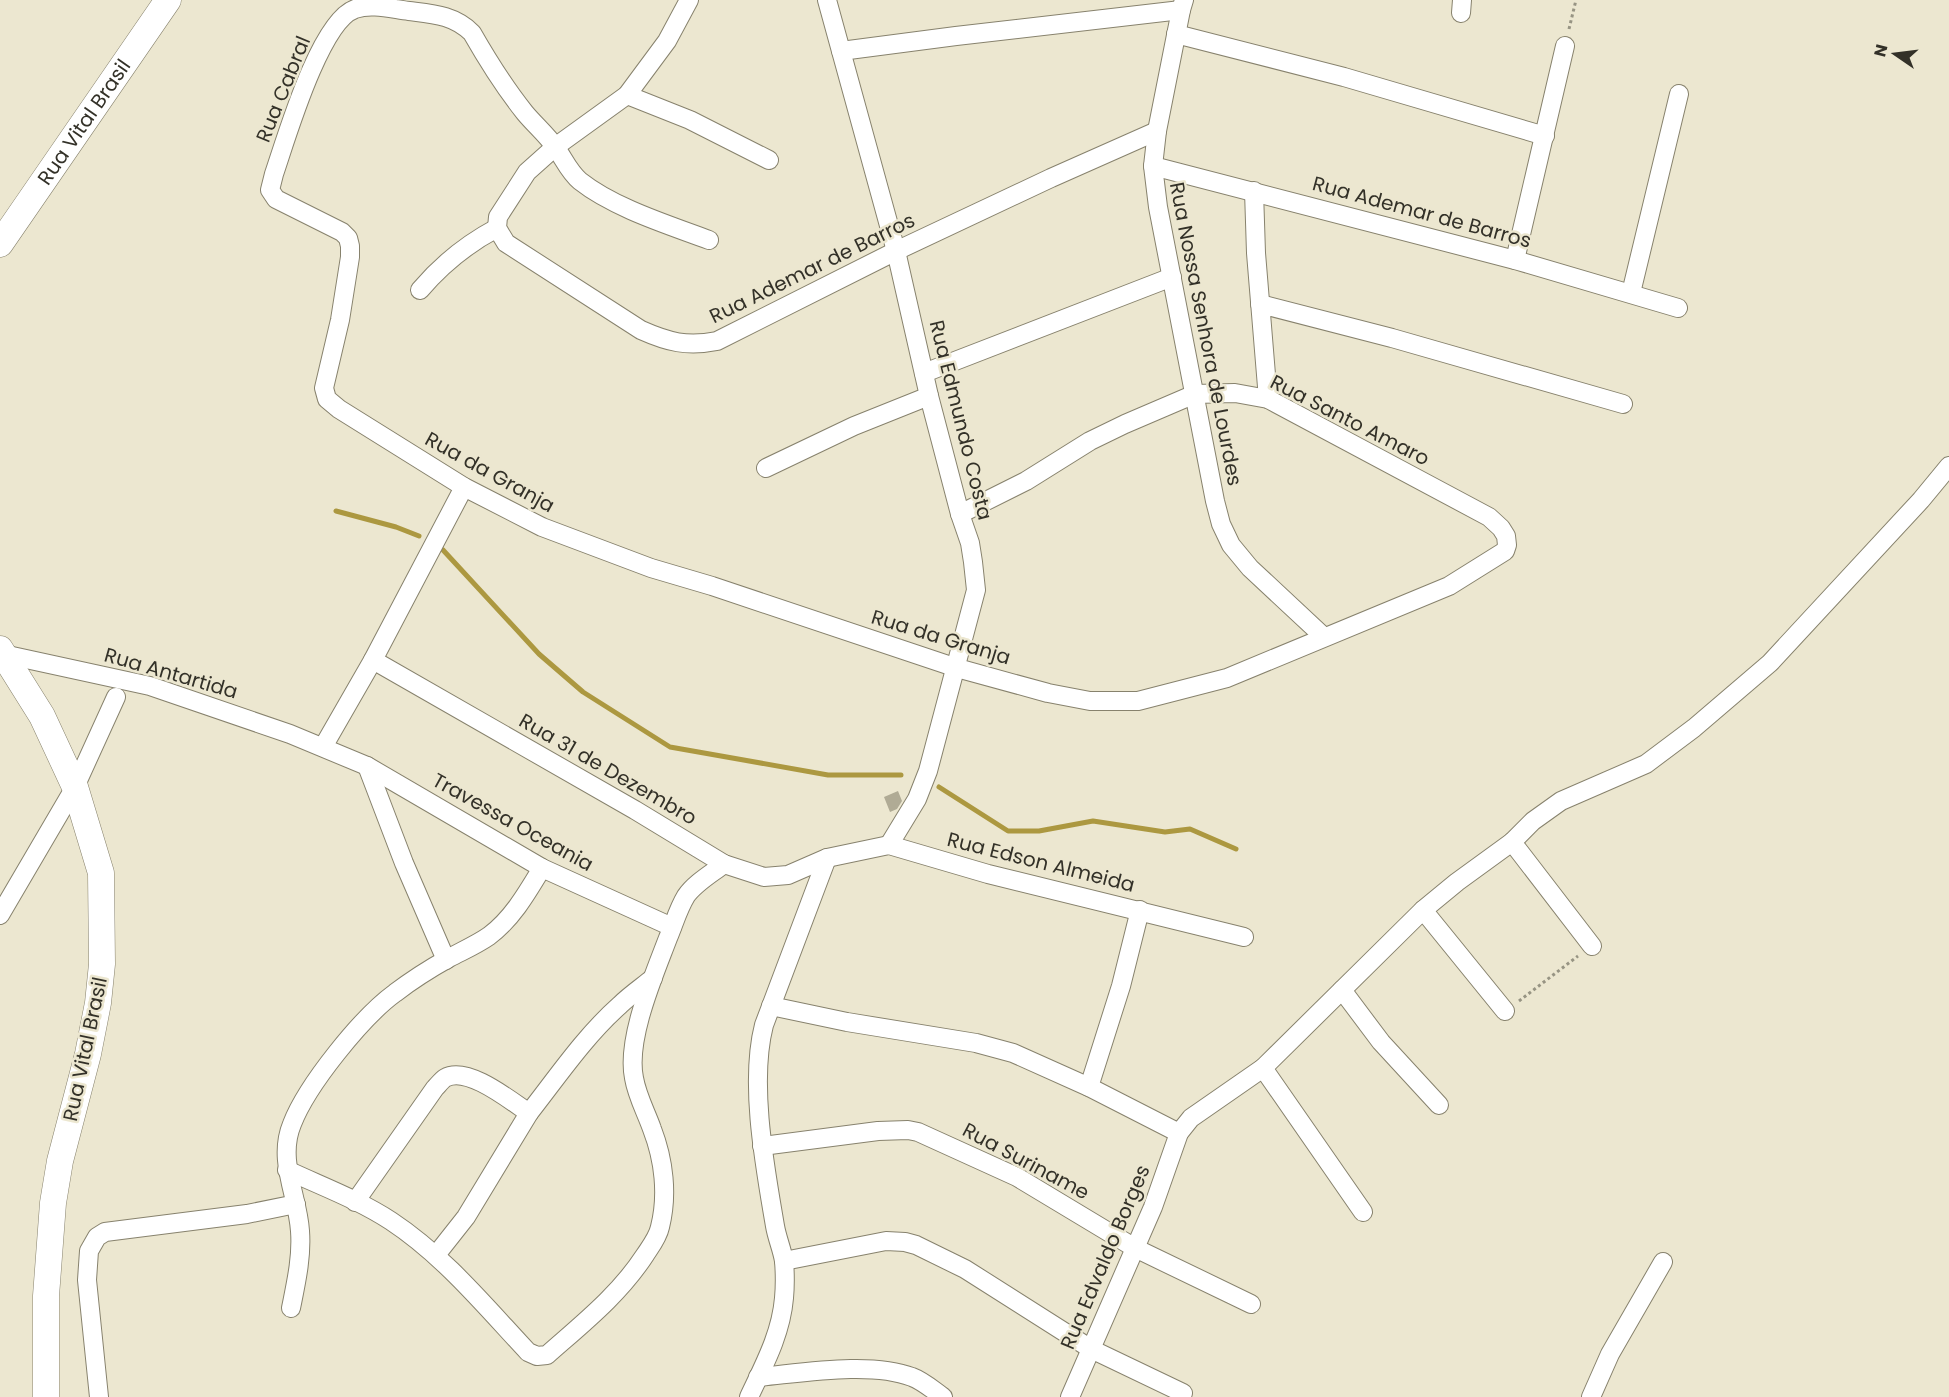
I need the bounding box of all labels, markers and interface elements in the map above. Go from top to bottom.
north arrow [1865,24,1925,84]
street label: Rua Cabral [249,32,317,146]
text: N [1868,42,1894,59]
street label: Rua Vital Brasil [31,54,137,191]
street label: Rua Ademar de Barros [1310,169,1534,255]
street label: Rua Nossa Senhora de Lourdes [1163,180,1249,488]
street label: Rua Ademar de Barros [705,206,919,330]
street label: Rua Edmundo Costa [923,317,999,523]
street label: Rua Santo Amaro [1266,368,1434,472]
street label: Rua da Granja [420,425,560,519]
street label: Rua da Granja [868,603,1014,671]
street label: Rua Antartida [101,641,241,705]
street label: Rua 31 de Dezembro [514,707,702,831]
street label: Travessa Oceania [427,766,599,878]
street label: Rua Edson Almeida [944,825,1138,899]
street label: Rua Vital Brasil [56,974,114,1124]
street label: Rua Suriname [958,1116,1094,1206]
street label: Rua Edvaldo Borges [1053,1160,1157,1354]

